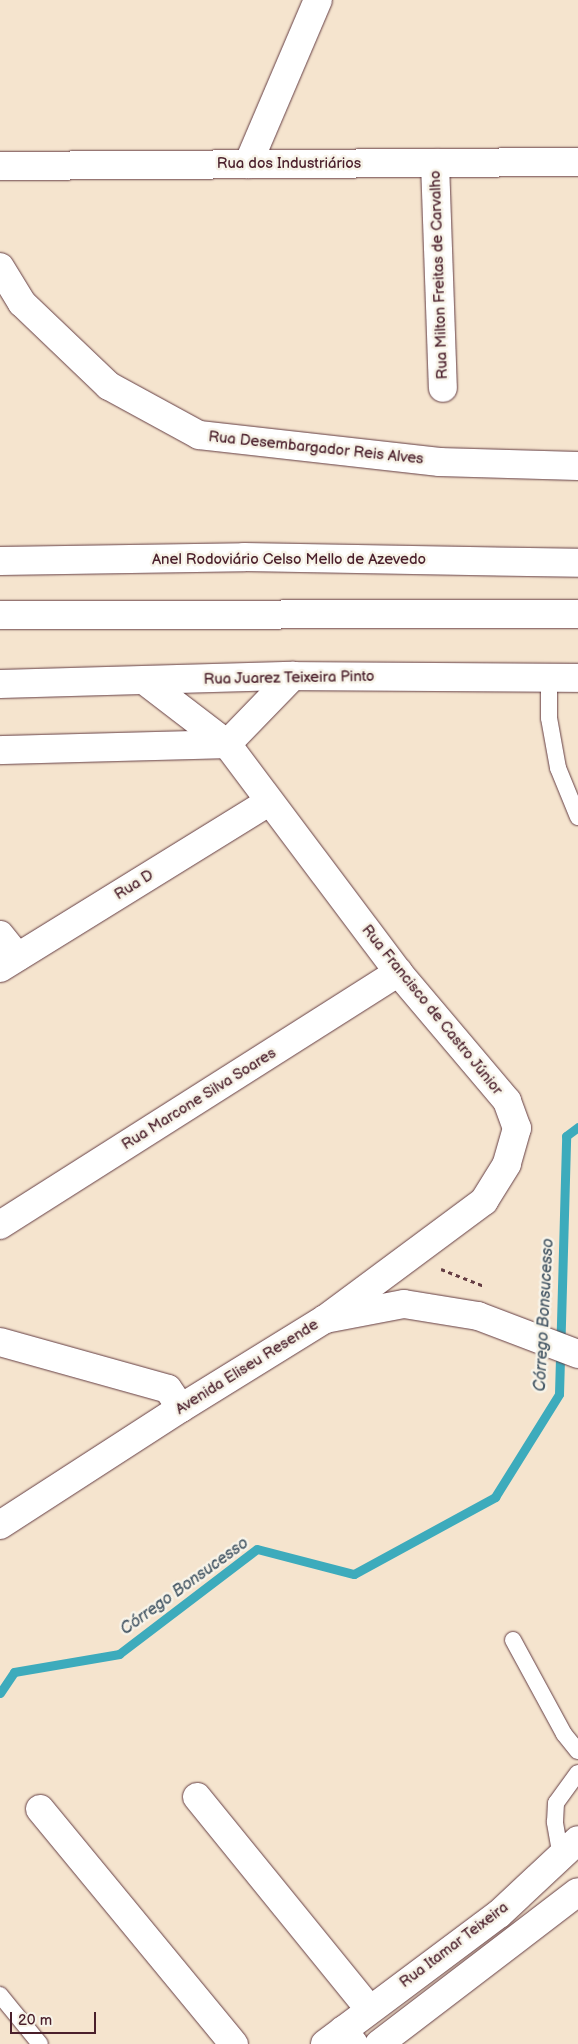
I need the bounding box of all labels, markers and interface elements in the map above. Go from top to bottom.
street label: Rua dos Industriários [217,155,361,173]
street label: Rua Milton Freitas de Carvalho [426,170,452,380]
street label: Rua Desembargador Reis Alves [208,428,424,468]
street label: Anel Rodoviário Celso Mello de Azevedo [152,551,426,569]
street label: Rua Juarez Teixeira Pinto [203,668,375,688]
street label: Rua D [111,866,157,904]
street label: Rua Francisco de Castro Júnior [358,921,506,1099]
street label: Rua Marcone Silva Soares [118,1044,280,1154]
water label: Córrego Bonsucesso [531,1238,559,1392]
street label: Avenida Eliseu Resende [172,1316,322,1418]
water label: Córrego Bonsucesso [117,1534,253,1640]
street label: Rua Itamar Teixeira [396,1898,512,1992]
scale bar [12,2002,99,2034]
text: 20 m [18,2011,52,2030]

